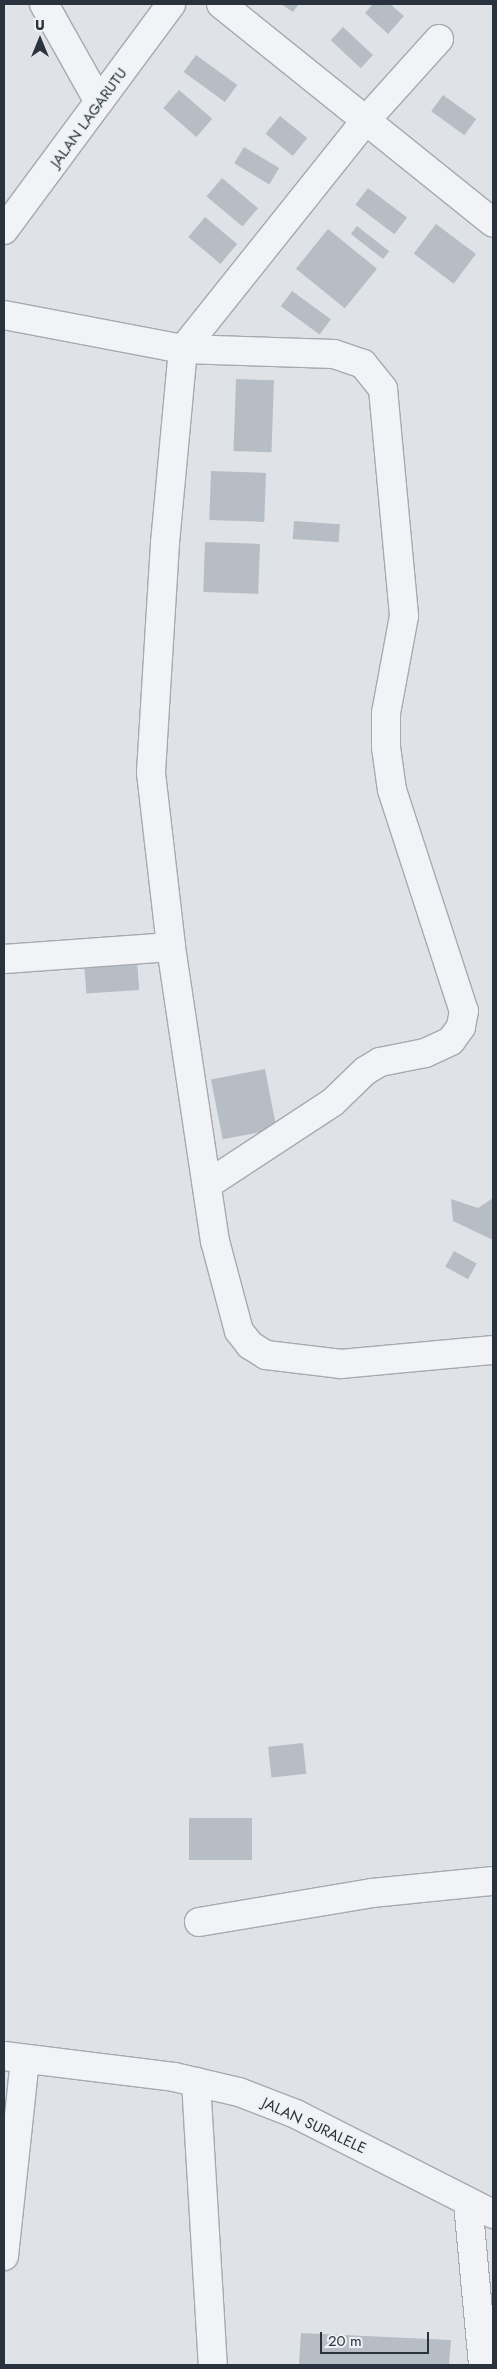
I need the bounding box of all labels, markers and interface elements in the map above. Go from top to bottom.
north arrow [15,15,65,65]
text: U [35,15,45,35]
street label: JALAN LAGARUTU [47,65,131,171]
street label: JALAN SURALELE [259,2094,369,2158]
scale bar [322,2322,431,2354]
text: 20 m [328,2330,362,2352]

